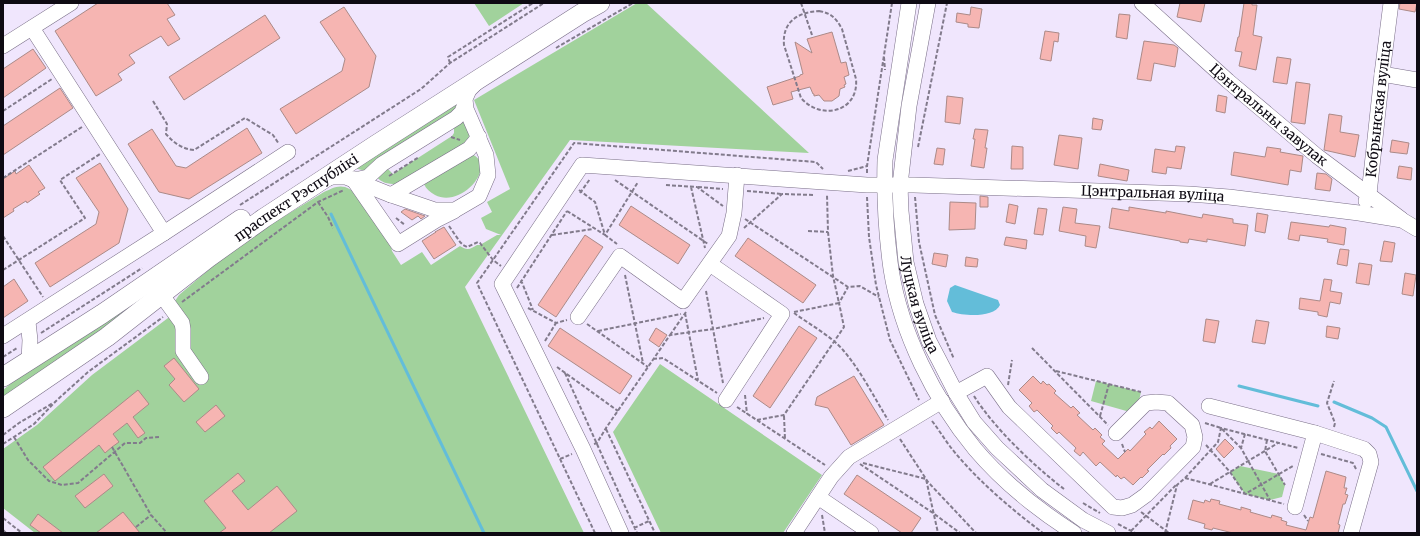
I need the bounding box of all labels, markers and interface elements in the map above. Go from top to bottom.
street label: Кобрынская вуліца [1362,39,1395,179]
street label: Цэнтральны завулак [1206,60,1331,170]
street label: праспект Рэспублікі [230,149,362,246]
street label: Цэнтральная вуліца [1081,181,1226,206]
street label: Луцкая вуліца [896,255,943,357]

